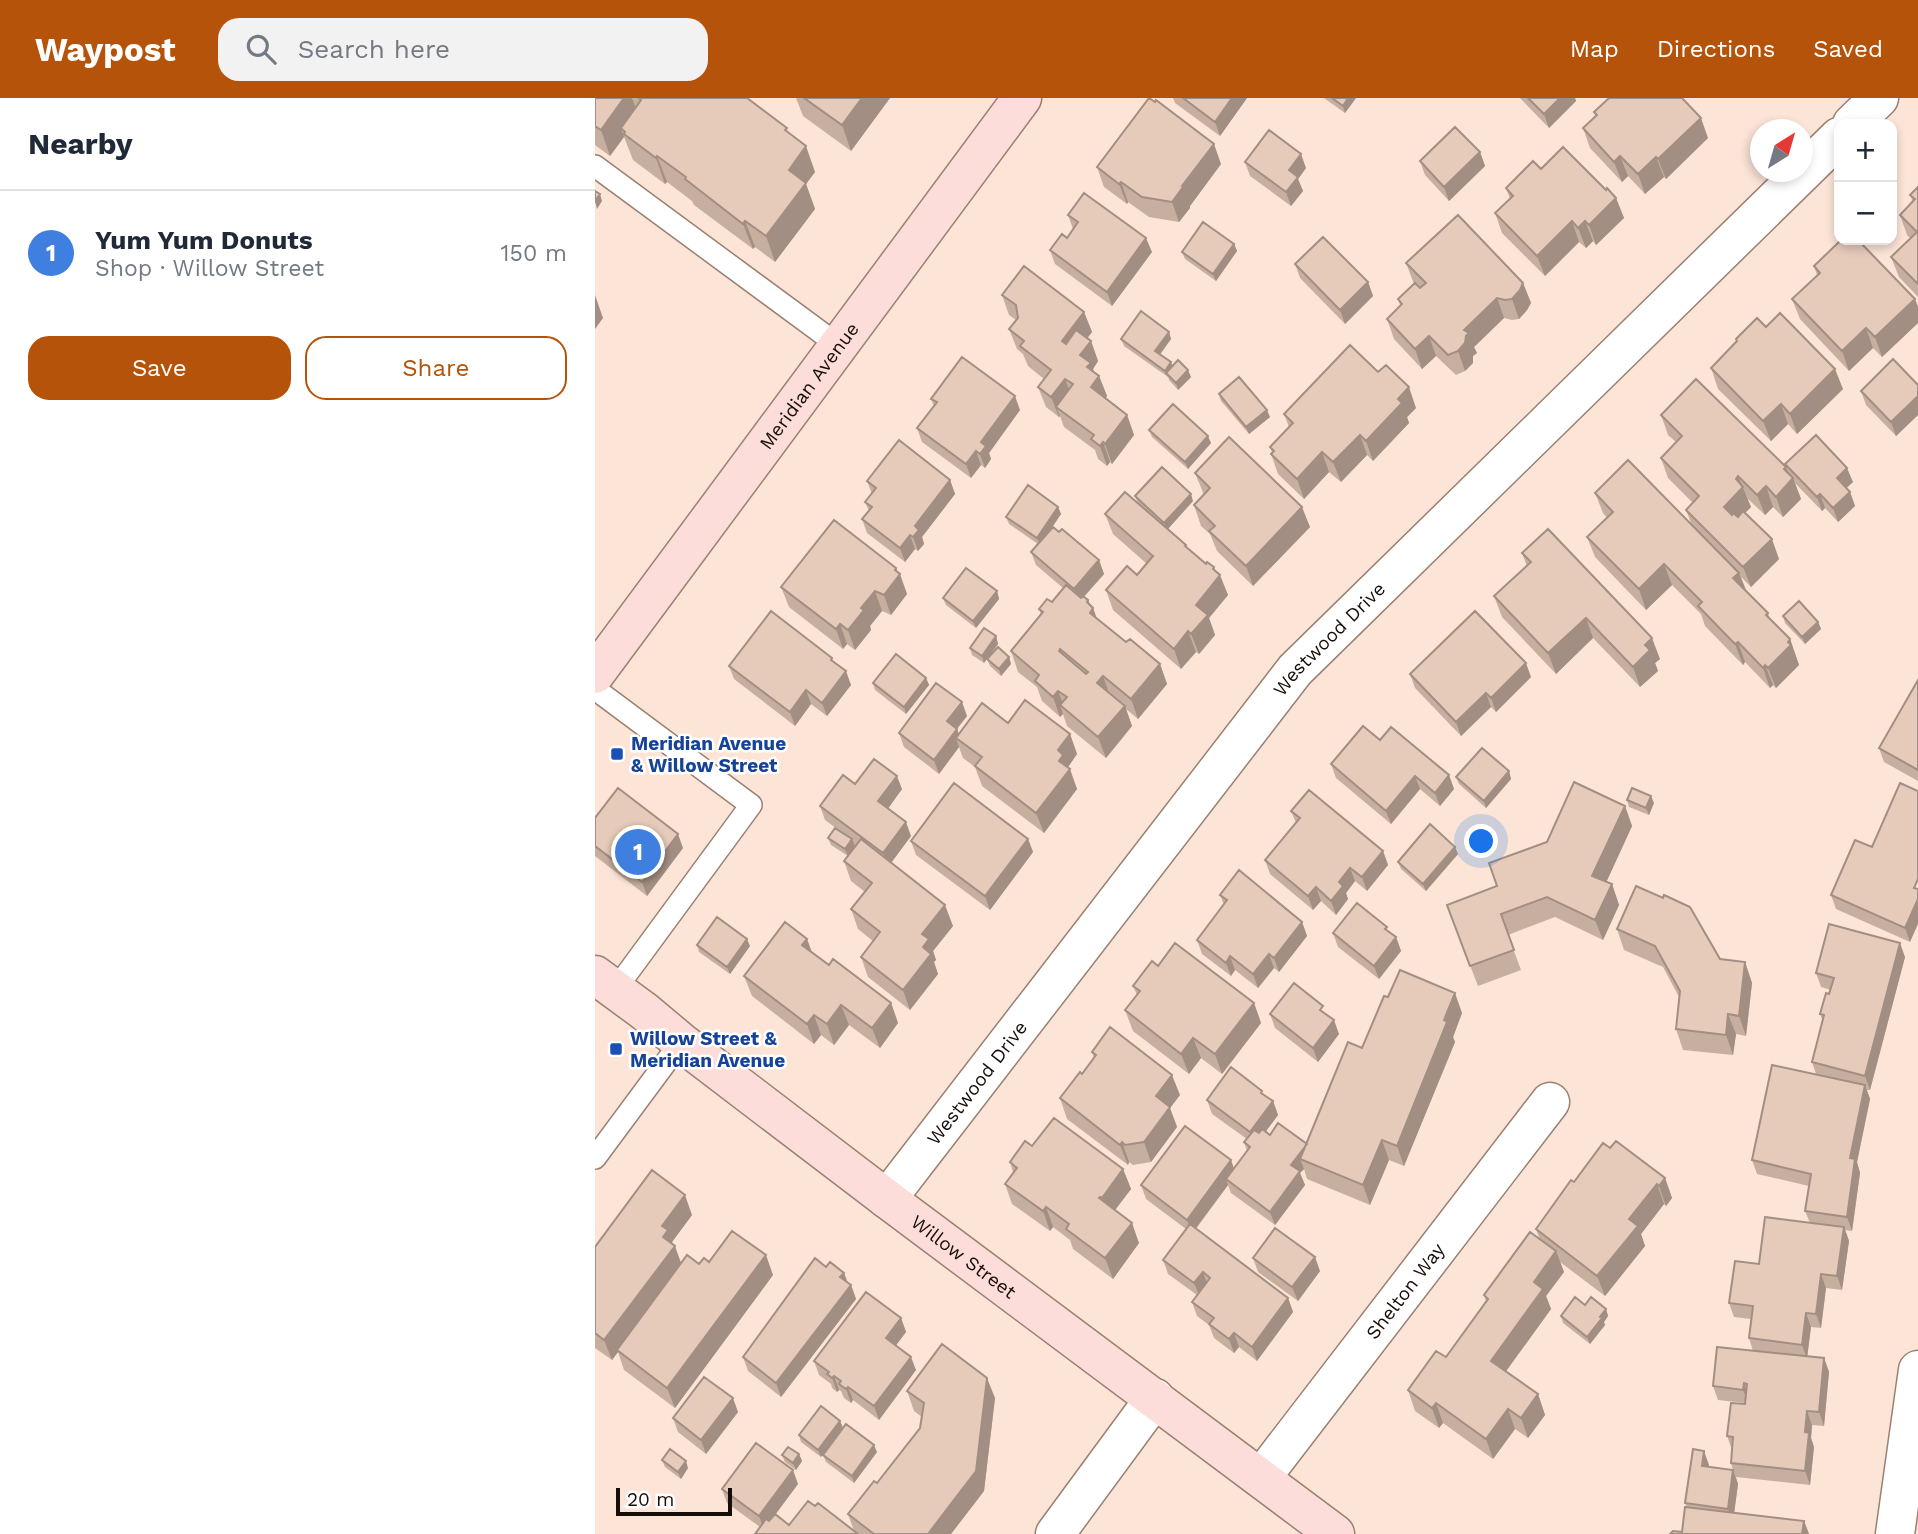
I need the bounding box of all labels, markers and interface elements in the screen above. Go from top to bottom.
search box [218,18,708,81]
text: Waypost [35,30,176,69]
icon: search [242,30,280,68]
text: Search here [298,34,450,64]
text: Map [1570,35,1619,63]
text: Directions [1657,35,1775,63]
text: Saved [1813,35,1883,63]
north arrow [1750,119,1813,182]
map controls [1834,119,1897,245]
button: + [1834,119,1897,182]
text: Nearby [28,126,133,161]
button: − [1834,182,1897,245]
text: Yum Yum Donuts [95,225,313,255]
text: 1 [46,240,56,267]
text: 150 m [501,240,567,267]
text: Shop · Willow Street [95,255,324,282]
street label: Meridian Avenue [754,318,863,454]
button: Save [28,336,291,400]
button: Share [305,336,567,400]
street label: Westwood Drive [1268,577,1390,700]
place label: Meridian Avenue & Willow Street [631,732,786,777]
marker: Meridian Avenue & Willow Street [609,746,625,762]
your location [1464,824,1498,858]
pin: 1 [615,826,661,878]
street label: Westwood Drive [922,1016,1032,1149]
place label: Willow Street & Meridian Avenue [630,1027,785,1072]
marker: Willow Street & Meridian Avenue [608,1041,624,1057]
street label: Willow Street [907,1210,1021,1303]
street label: Shelton Way [1361,1238,1449,1344]
scale bar [616,1485,731,1517]
text: 20 m [627,1488,674,1511]

